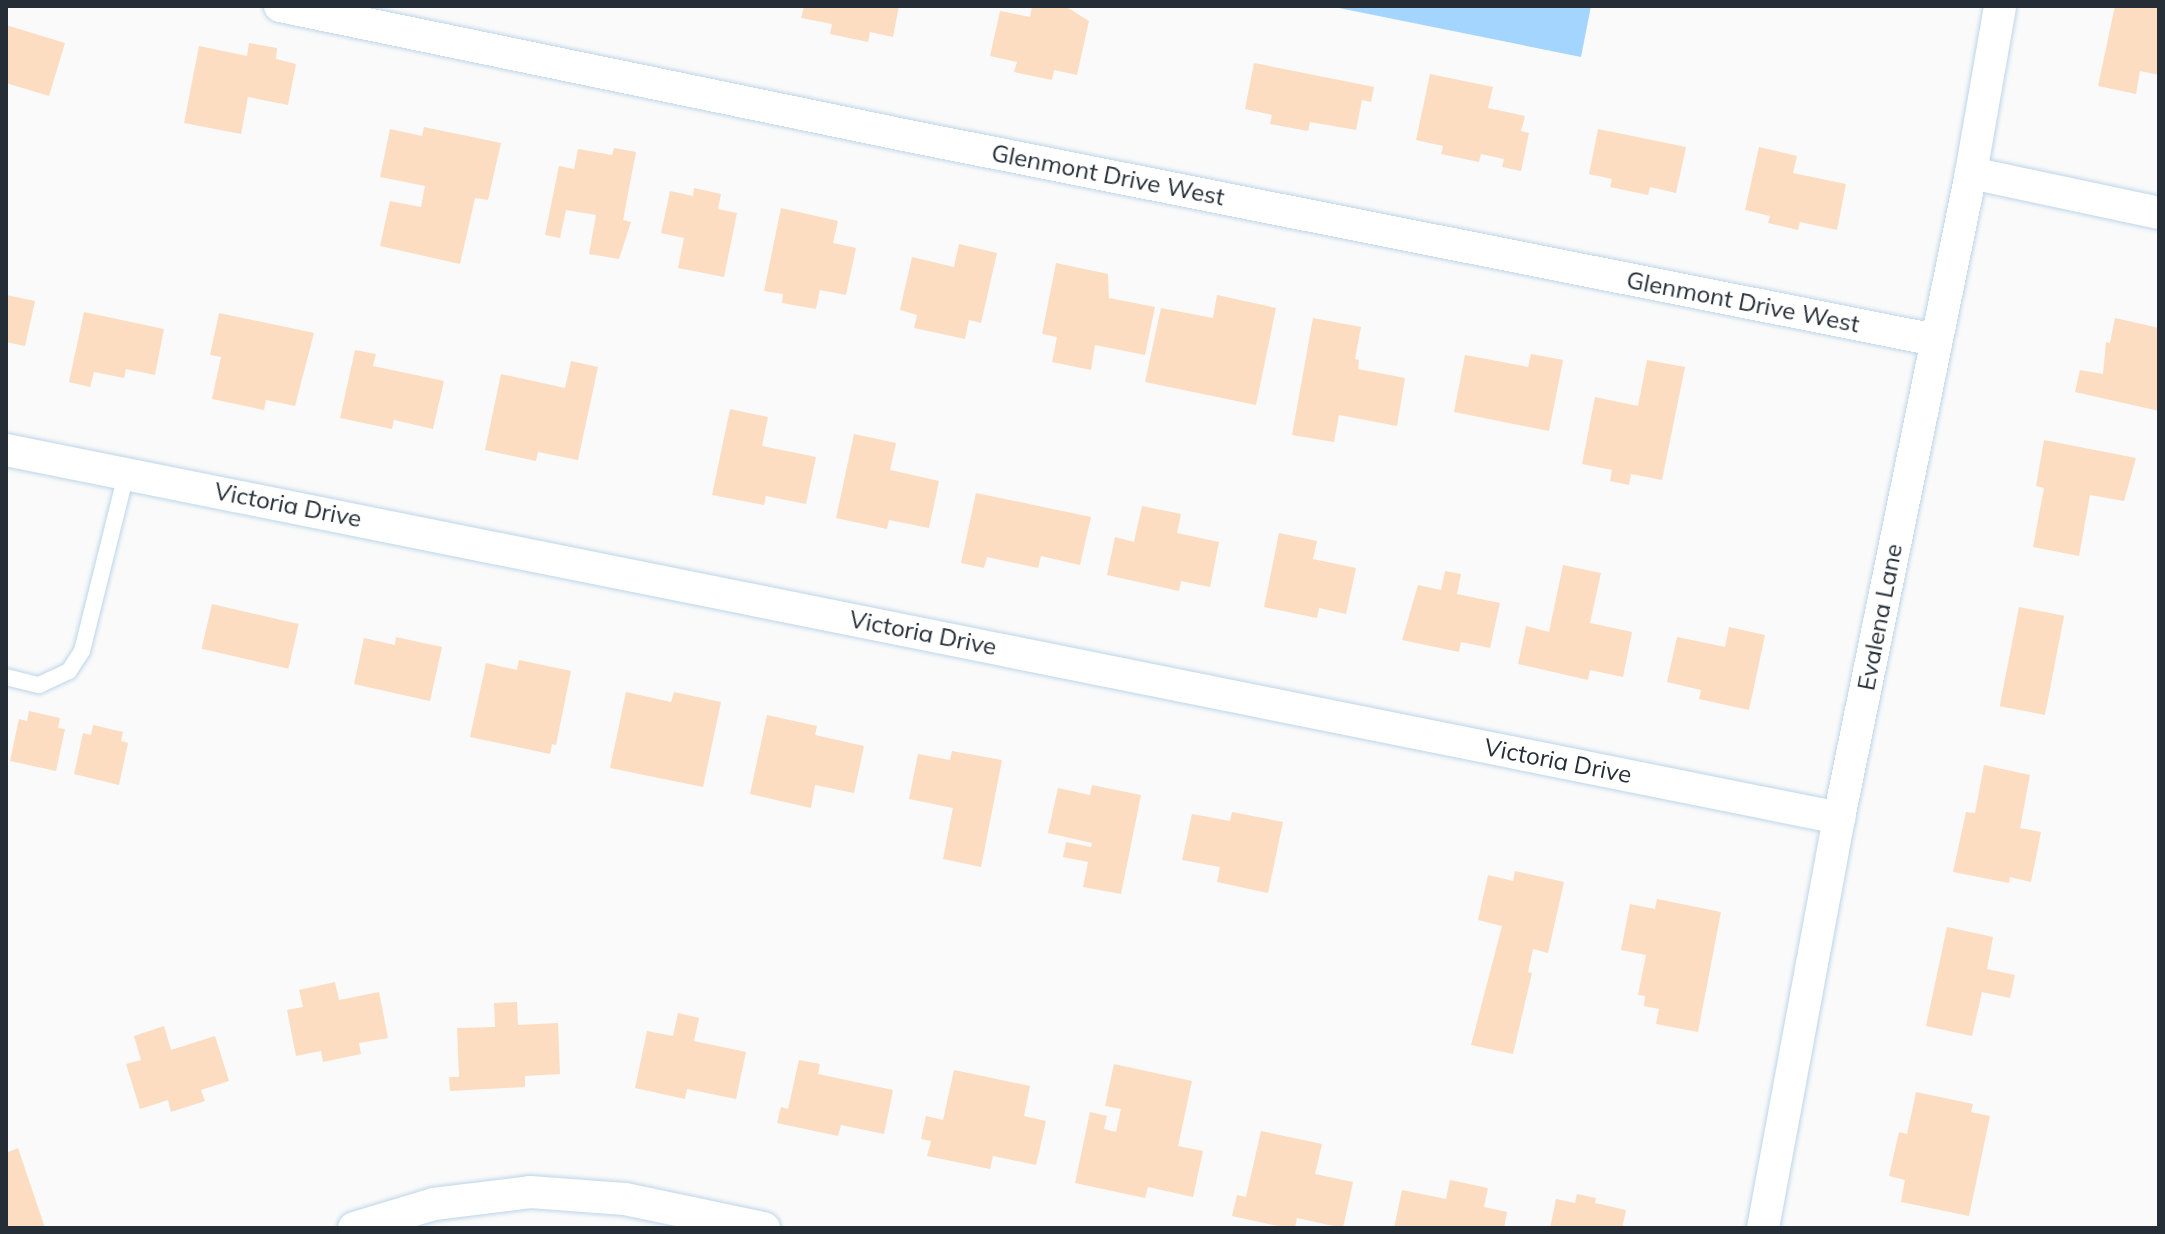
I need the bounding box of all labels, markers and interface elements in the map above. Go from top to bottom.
street label: Glenmont Drive West [989,138,1227,212]
street label: Glenmont Drive West [1624,265,1862,339]
street label: Victoria Drive [212,477,364,533]
street label: Evalena Lane [1852,541,1908,693]
street label: Victoria Drive [847,605,999,661]
street label: Victoria Drive [1482,733,1634,789]

